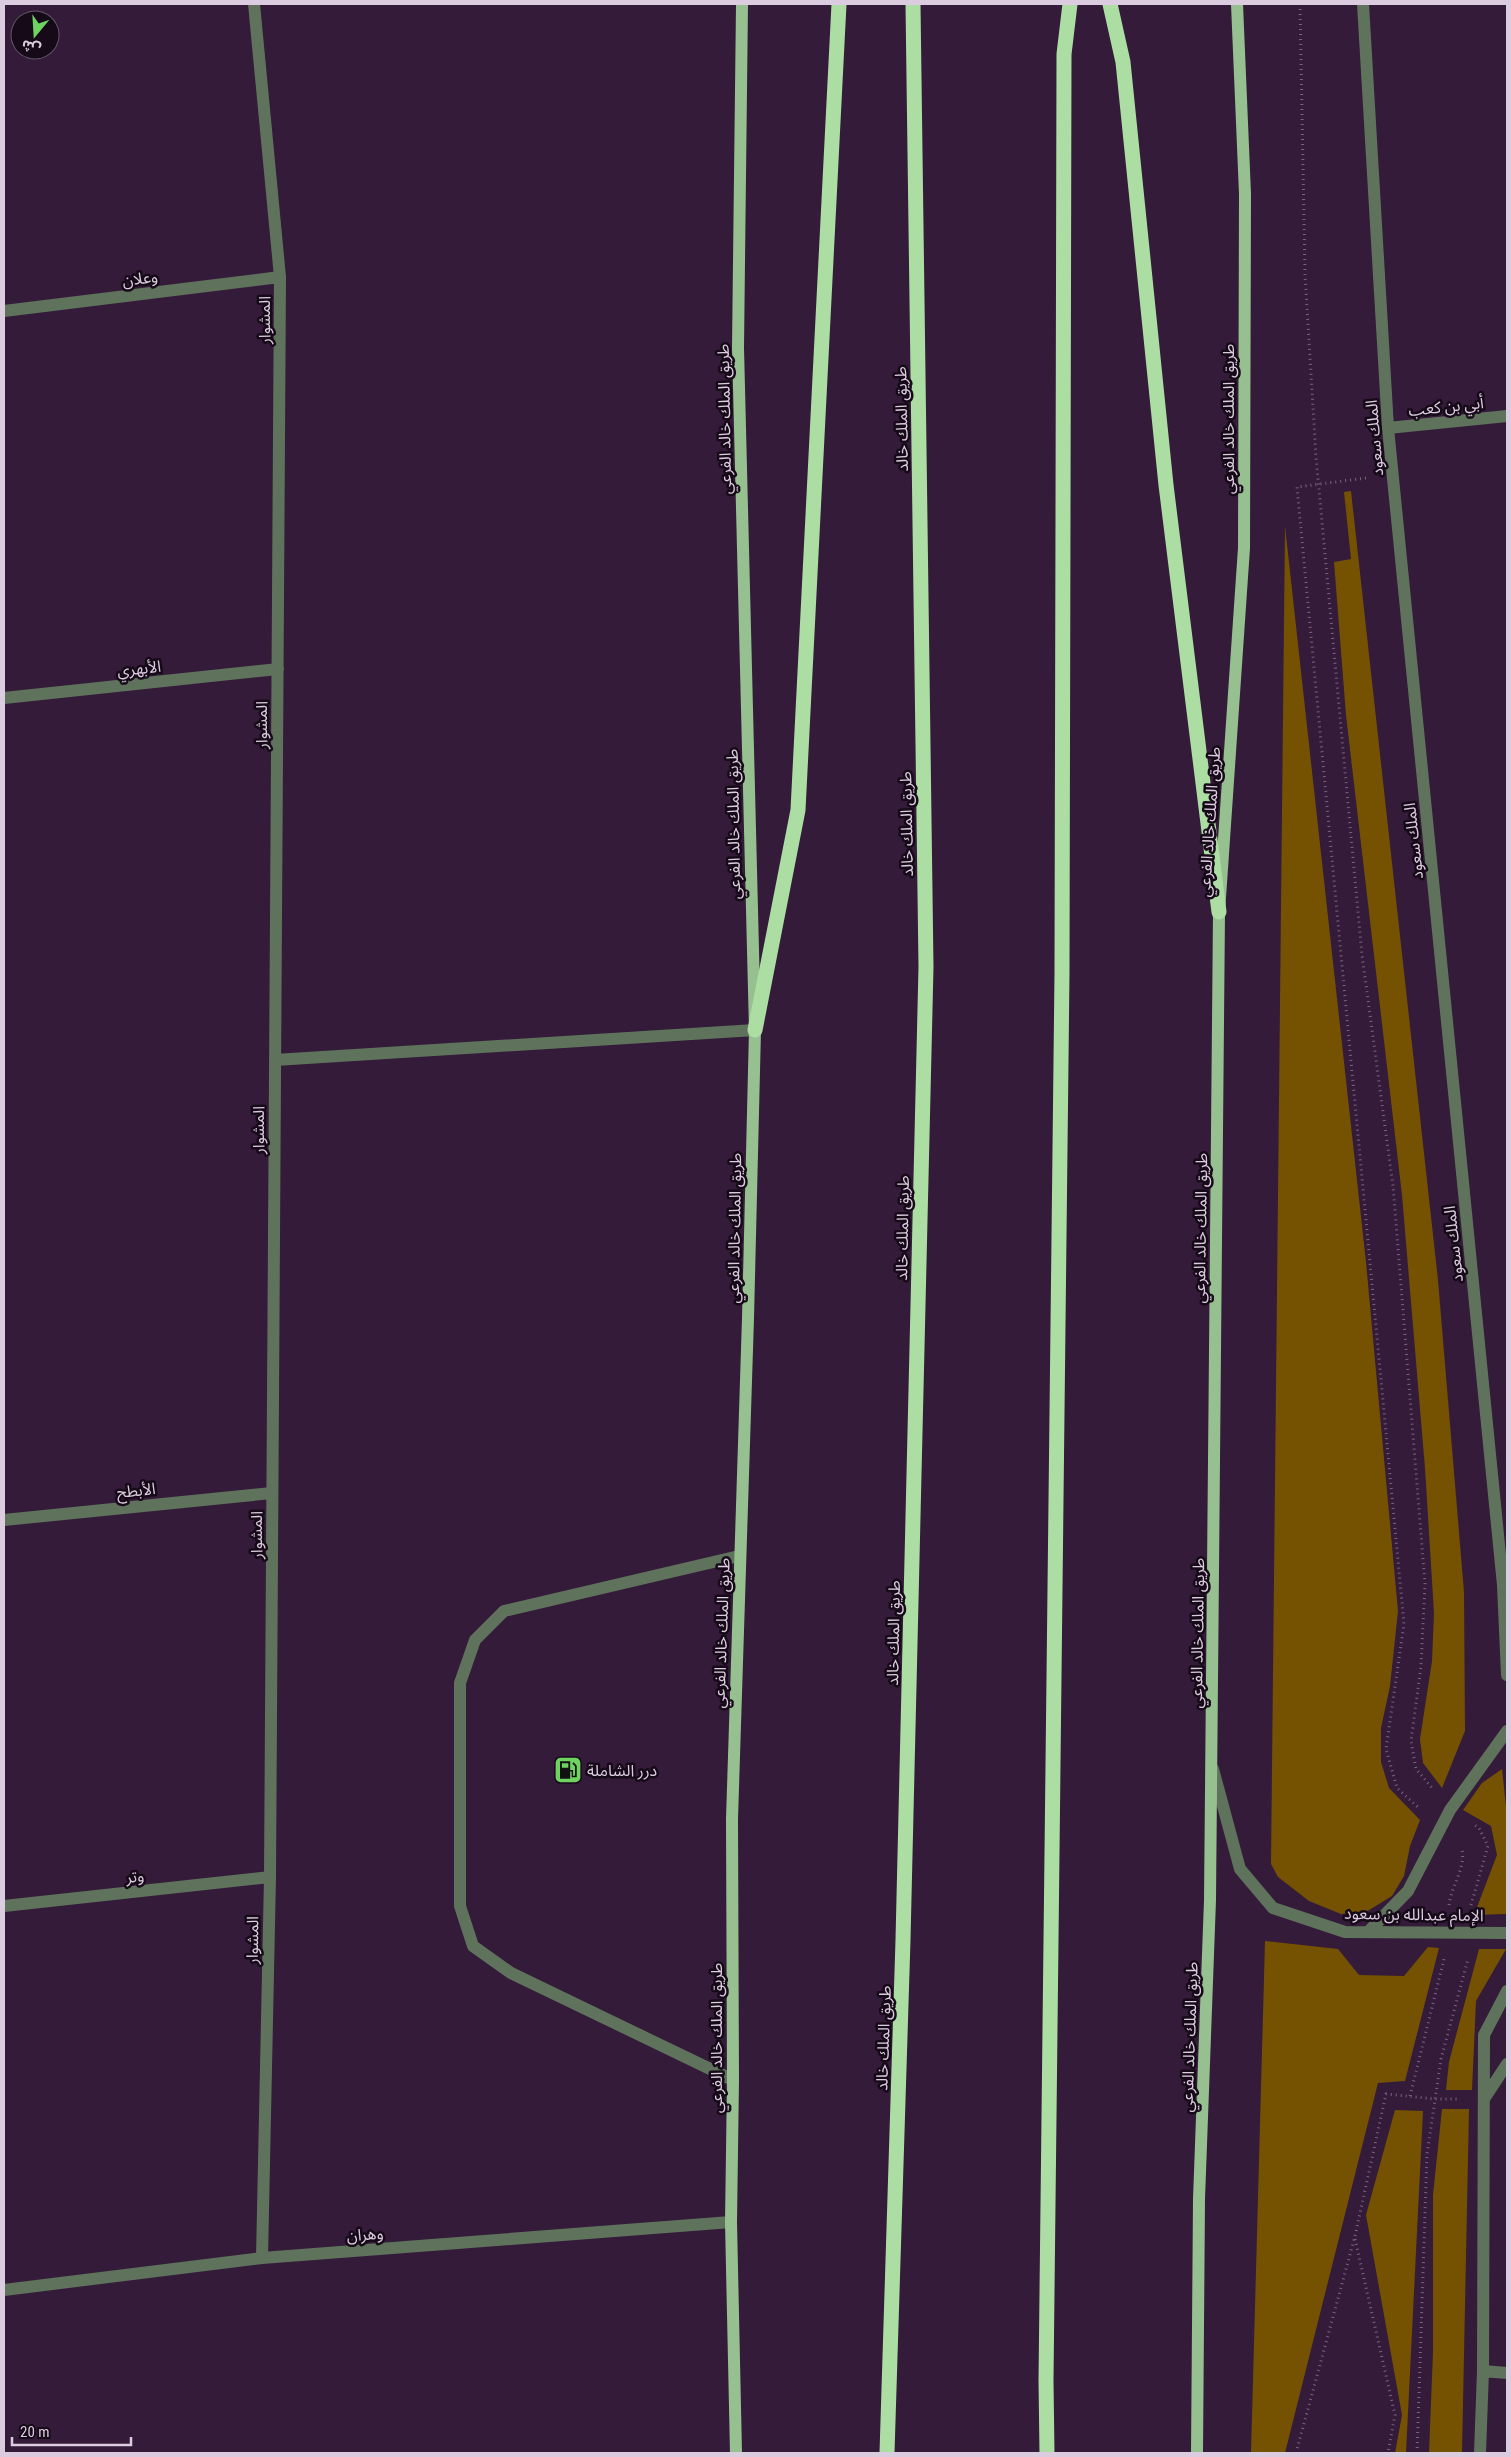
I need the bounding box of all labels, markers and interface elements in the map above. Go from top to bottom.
north arrow [10,10,60,60]
text: ش [19,37,43,58]
street label: وعلان [121,267,159,290]
street label: المشوار [255,296,274,345]
street label: طريق الملك خالد الفرعي [714,343,738,494]
street label: طريق الملك خالد الفرعي [1219,344,1241,494]
street label: طريق الملك خالد [891,366,913,472]
street label: أبي بن كعب [1407,393,1485,423]
street label: الملك سعود [1362,399,1387,477]
street label: الأبهري [116,657,162,683]
street label: المشوار [252,701,271,750]
street label: طريق الملك خالد الفرعي [1195,746,1227,898]
street label: طريق الملك خالد الفرعي [723,748,747,899]
street label: طريق الملك خالد [896,771,918,877]
street label: الملك سعود [1400,802,1427,880]
street label: المشوار [249,1106,268,1155]
street label: طريق الملك خالد الفرعي [724,1152,748,1304]
street label: طريق الملك خالد الفرعي [1190,1152,1214,1304]
street label: طريق الملك خالد [892,1175,914,1281]
street label: الملك سعود [1440,1205,1467,1283]
street label: الأبطح [116,1479,157,1505]
street label: المشوار [247,1511,266,1560]
street label: طريق الملك خالد الفرعي [709,1557,736,1709]
street label: طريق الملك خالد الفرعي [1187,1557,1211,1709]
street label: طريق الملك خالد [883,1580,905,1686]
fuel station icon: درر الشاملة [553,1755,583,1785]
place label: درر الشاملة [587,1761,657,1780]
street label: وتر [124,1866,145,1887]
street label: الإمام عبدالله بن سعود [1344,1904,1484,1928]
street label: المشوار [243,1916,262,1965]
street label: طريق الملك خالد الفرعي [1177,1961,1204,2113]
street label: طريق الملك خالد الفرعي [707,1963,729,2113]
street label: طريق الملك خالد [872,1985,896,2091]
street label: وهران [346,2224,384,2245]
scale bar [12,2414,131,2446]
text: 20 m [20,2423,50,2441]

